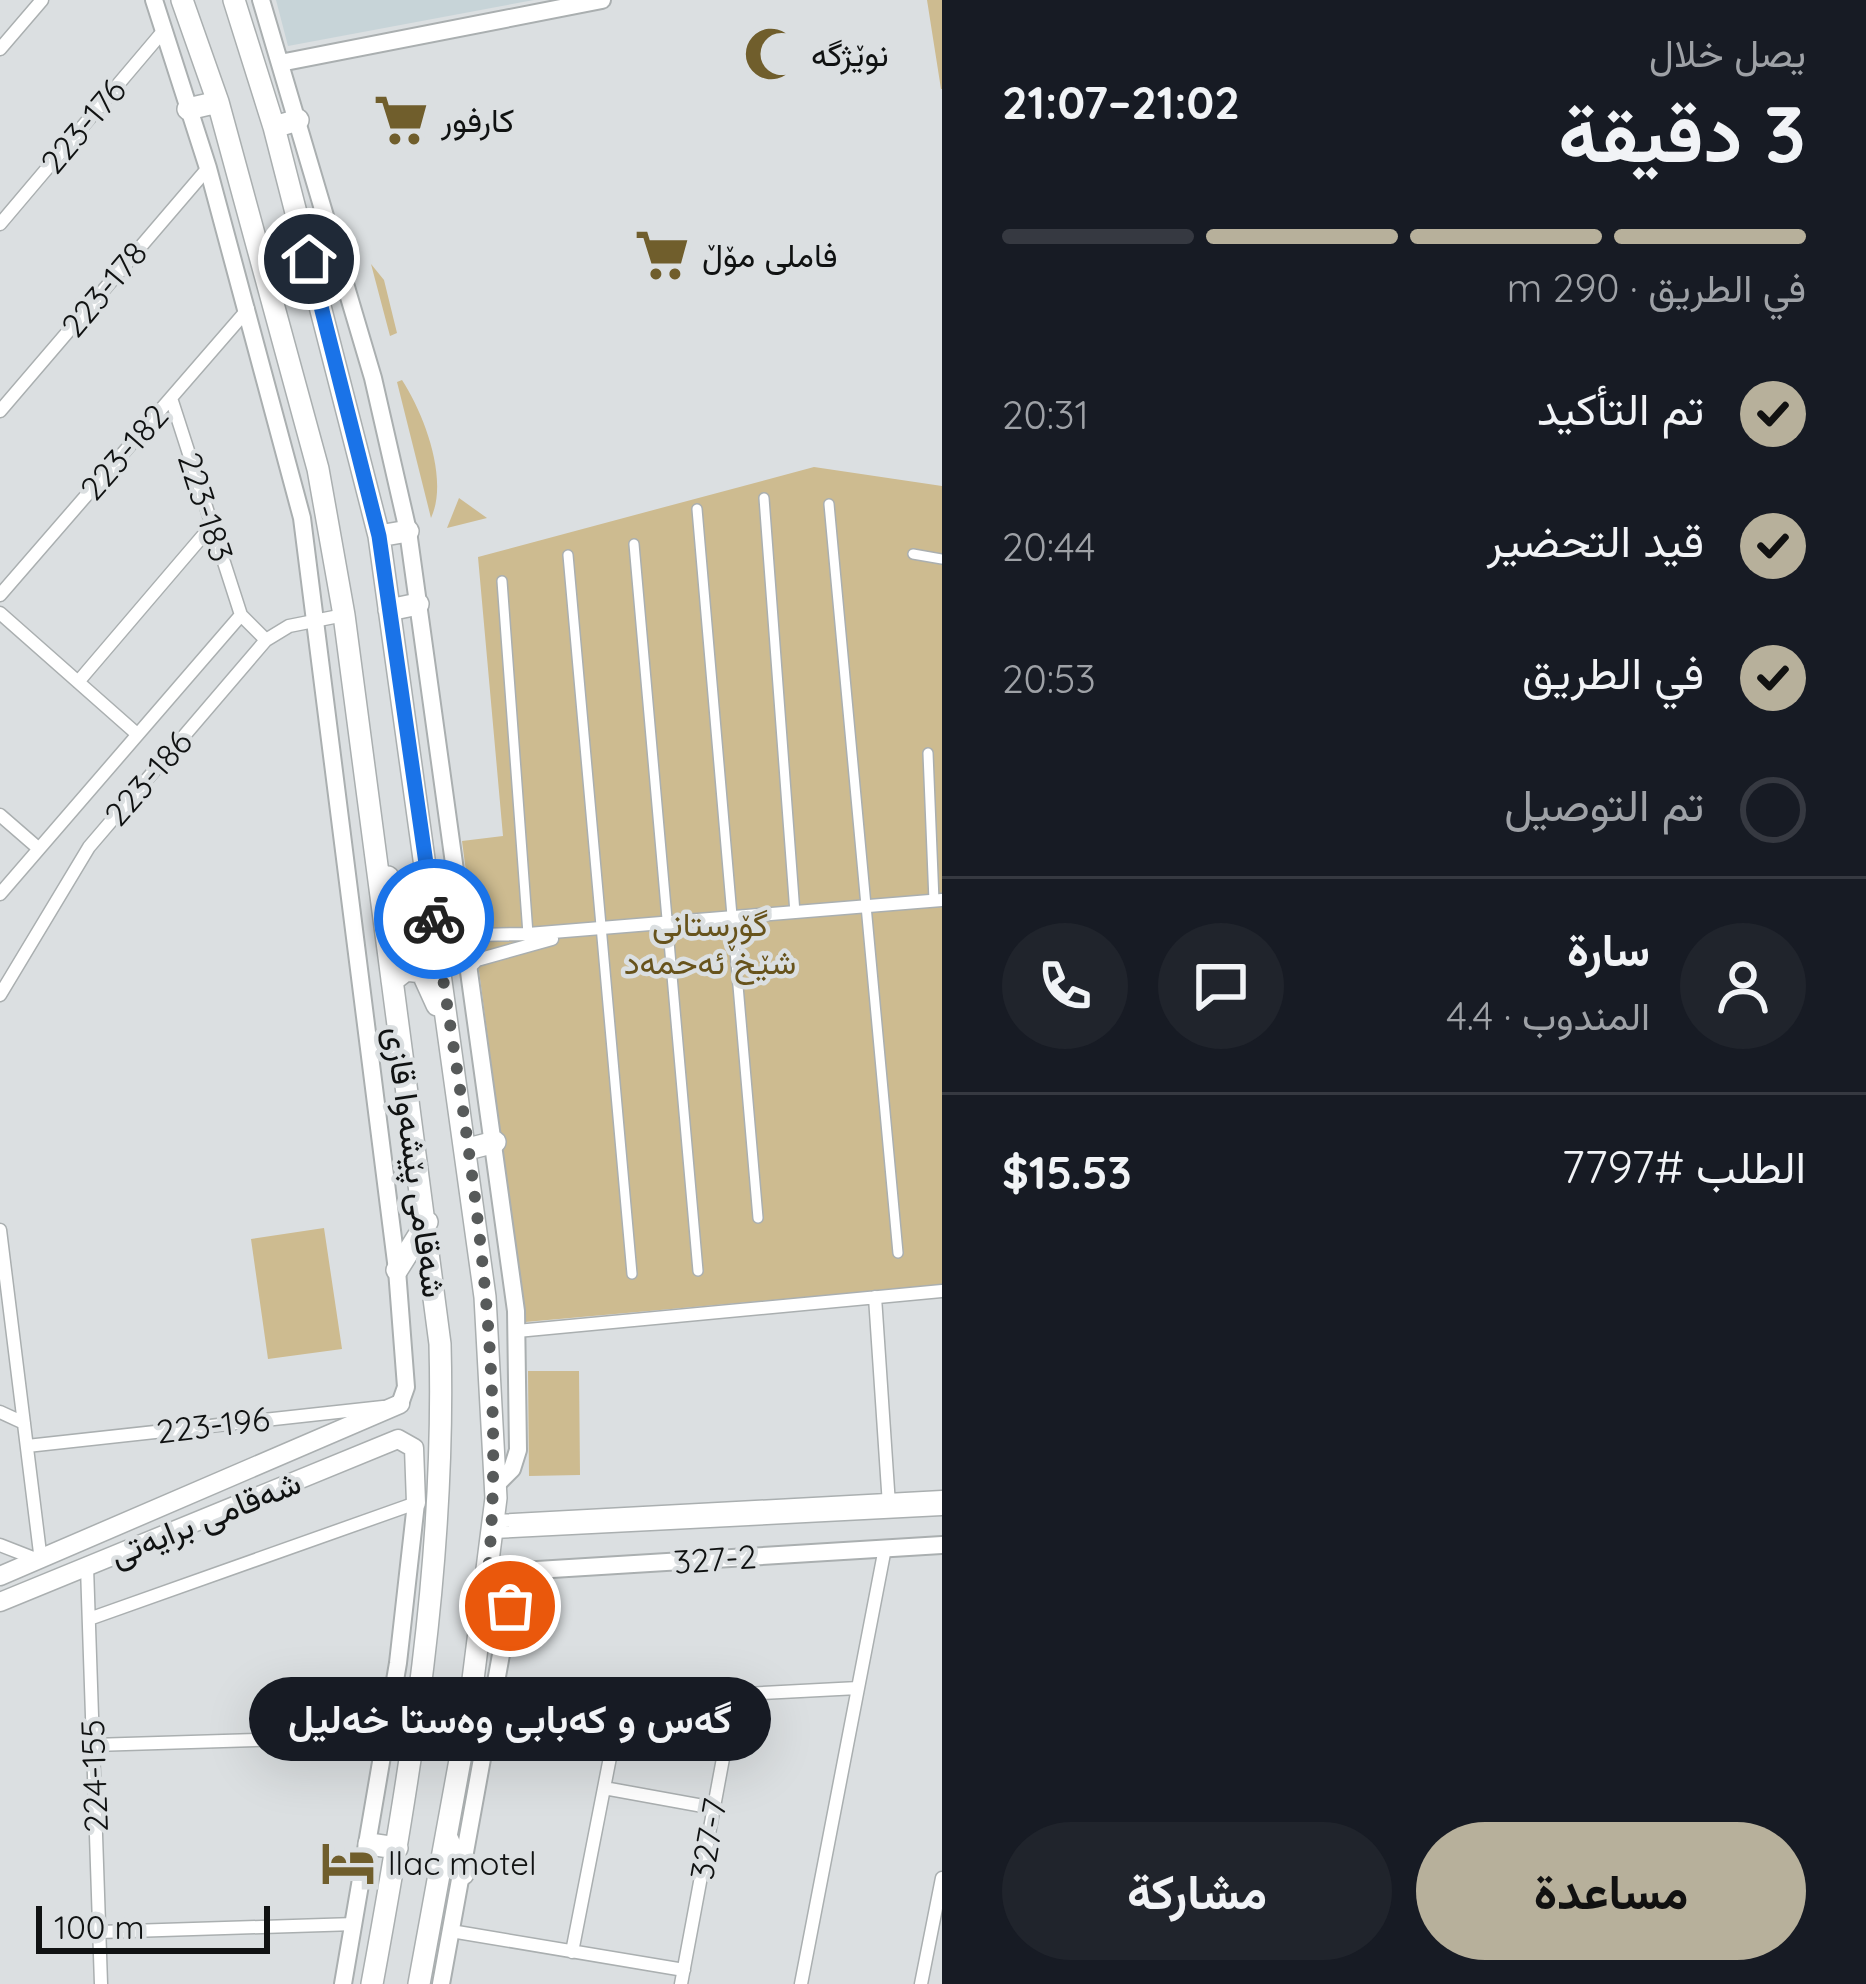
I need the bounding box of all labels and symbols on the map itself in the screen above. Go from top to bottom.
mosque icon: نوێژگە [742,25,800,83]
place label: نوێژگە [811,33,889,75]
street label: 223-176 [31,70,134,181]
supermarket icon: کارفور [372,91,430,149]
place label: کارفور [440,99,514,141]
pin [258,208,360,310]
supermarket icon: فاملی مۆڵ [633,226,691,284]
street label: 223-178 [52,233,155,345]
place label: فاملی مۆڵ [702,234,838,276]
street label: 223-182 [71,395,176,508]
street label: 223-183 [170,447,243,567]
street label: 223-186 [95,722,200,834]
courier [374,859,494,979]
park label: گۆڕستانی شێخ ئەحمەد [624,903,796,985]
street label: شەقامی پێشەوا قازی [374,1024,456,1301]
street label: 223-196 [154,1397,272,1452]
street label: شەقامی برایەتی [103,1461,307,1575]
street label: 327-2 [672,1535,758,1582]
pin [459,1555,561,1657]
callout: گەس و کەبابی وەستا خەلیل [249,1678,771,1762]
street label: 224-155 [71,1719,116,1833]
street label: 327-7 [680,1795,735,1883]
hotel icon: llac motel [319,1834,377,1892]
place label: llac motel [388,1842,537,1883]
scale bar [36,1900,270,1953]

